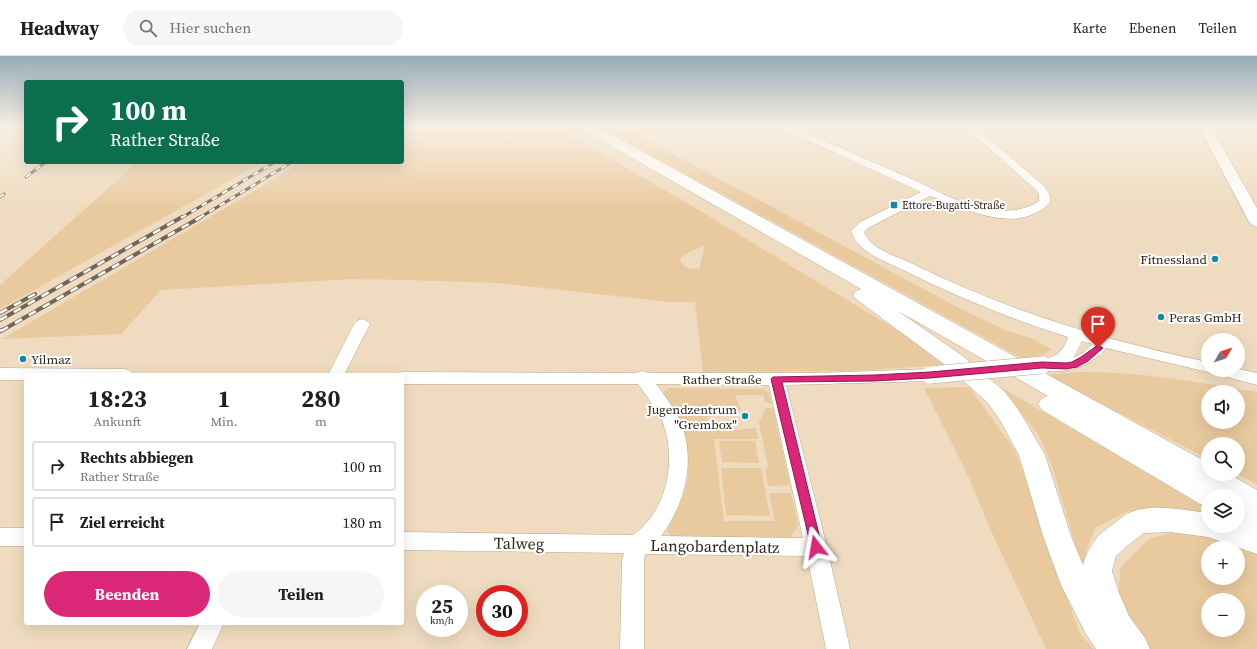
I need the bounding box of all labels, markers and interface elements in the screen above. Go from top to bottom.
search box [123,10,403,46]
text: Headway [20,15,99,41]
icon: search [137,17,159,39]
text: Hier suchen [169,17,251,38]
text: Karte [1072,18,1107,38]
text: Ebenen [1129,18,1176,38]
text: Teilen [1198,18,1237,38]
text: 100 m [110,91,187,129]
icon: right [44,96,96,148]
text: Rather Straße [110,127,220,152]
place label: Ettore-Bugatti-Straße [902,198,1005,213]
marker: Ettore-Bugatti-Straße [889,200,899,210]
place label: Fitnessland [1140,251,1208,268]
marker: Fitnessland [1210,254,1220,264]
pin [1081,307,1115,348]
place label: Peras GmbH [1169,309,1242,326]
marker: Peras GmbH [1156,312,1166,322]
icon: arrive [1087,313,1109,335]
north arrow [1201,333,1245,377]
map controls [1201,333,1245,637]
place label: Yilmaz [31,351,71,368]
marker: Yilmaz [18,354,28,364]
street label: Rather Straße [682,371,762,388]
text: 18:23 [88,382,147,415]
text: 1 [218,382,231,415]
text: 280 [301,382,340,415]
button: sound [1201,385,1245,429]
place label: Jugendzentrum "Grembox" [646,401,737,433]
marker: Jugendzentrum "Grembox" [740,411,750,421]
text: Ankunft [93,413,141,430]
text: Min. [210,413,238,430]
text: m [315,413,327,430]
button: search [1201,437,1245,481]
text: Rechts abbiegen [80,447,194,468]
icon: right [46,455,68,477]
text: 100 m [342,456,382,477]
text: Rather Straße [80,468,159,485]
button: layers [1201,489,1245,533]
icon: arrive [46,511,68,533]
text: Ziel erreicht [80,512,165,533]
text: 180 m [342,512,382,533]
position arrow [795,526,837,568]
street label: Talweg [494,532,544,554]
street label: Langobardenplatz [650,534,780,558]
button: + [1201,541,1245,585]
button: Beenden [44,571,210,617]
button: Teilen [218,571,384,617]
speed limit sign: 30 [476,585,528,637]
text: 25 [431,592,453,620]
button: − [1201,593,1245,637]
text: km/h [430,614,454,627]

